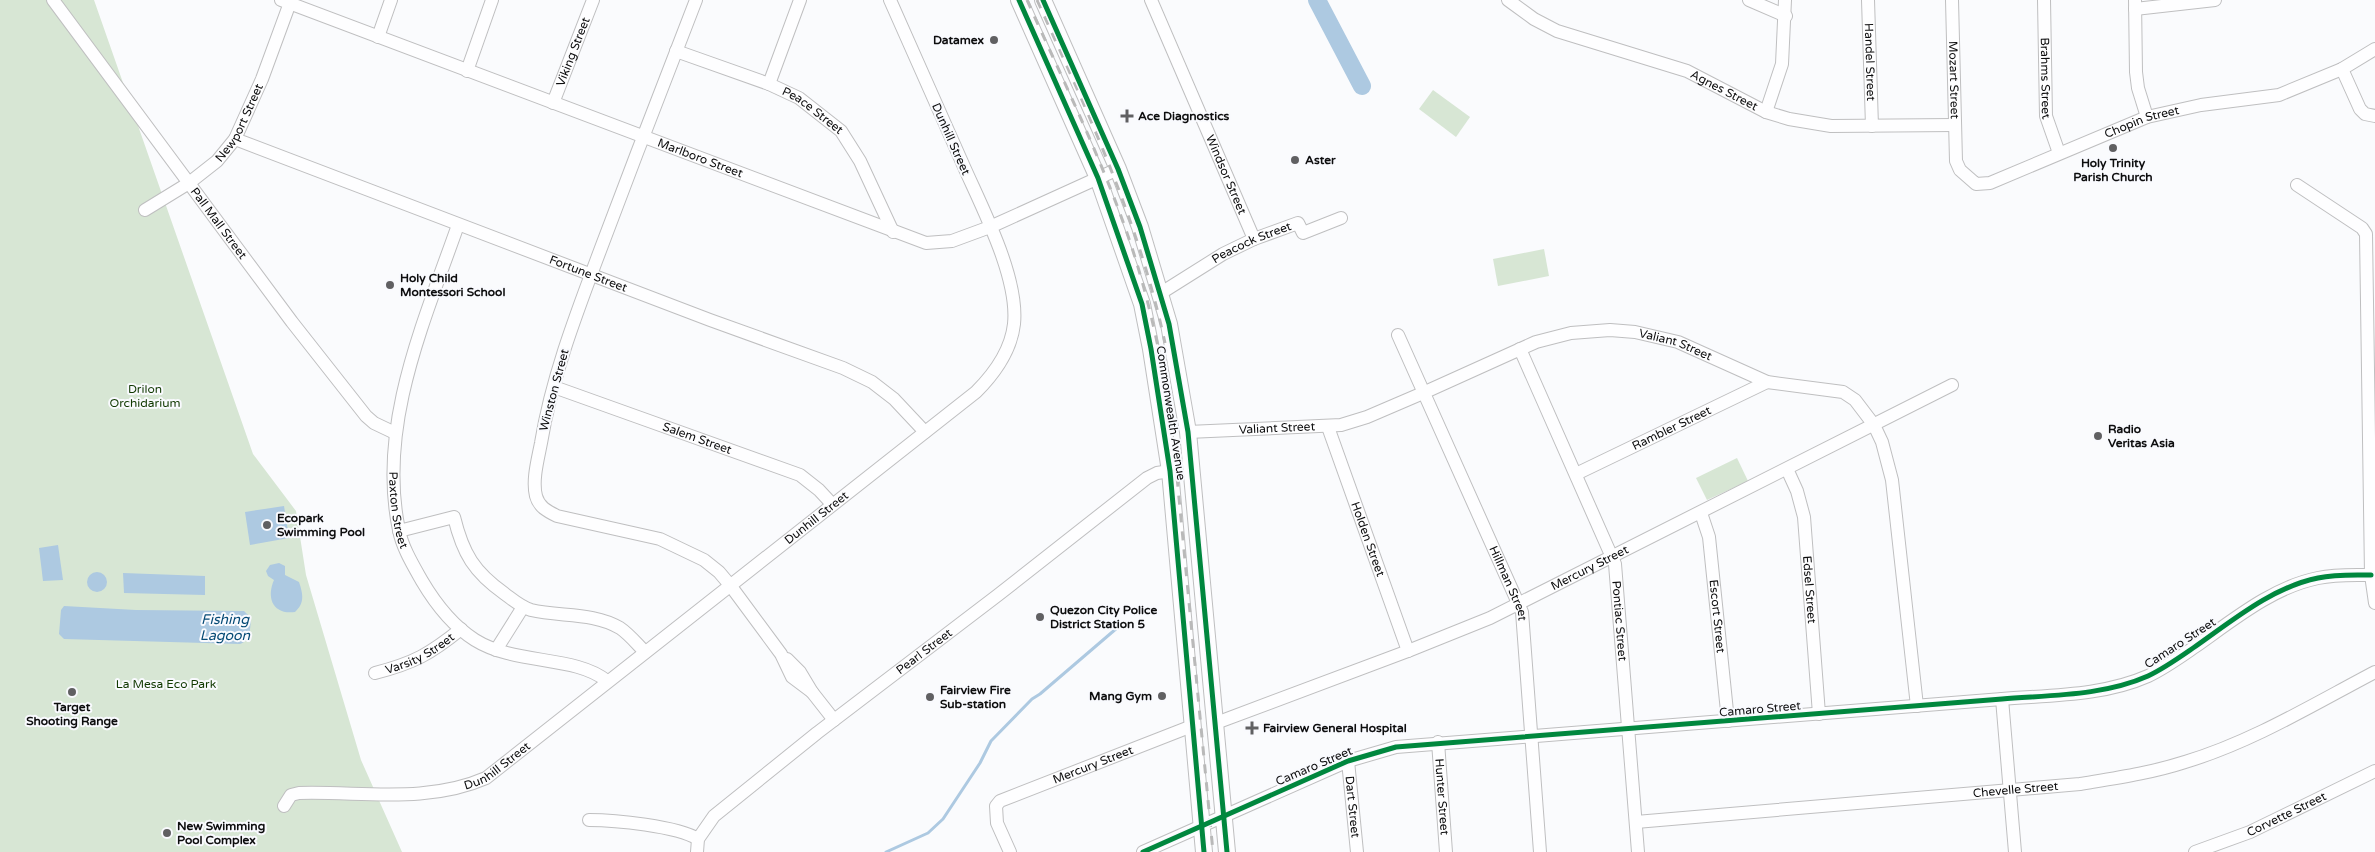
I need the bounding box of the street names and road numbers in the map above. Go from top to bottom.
street label: Viking Street [553,15,593,88]
street label: Handel Street [1862,23,1878,102]
street label: Brahms Street [2038,37,2054,121]
street label: Mozart Street [1946,41,1962,120]
street label: Agnes Street [1688,67,1760,114]
street label: Newport Street [212,81,266,165]
street label: Peace Street [780,84,846,137]
street label: Dunhill Street [929,101,973,177]
street label: Chopin Street [2102,103,2181,141]
street label: Windsor Street [1203,133,1250,217]
street label: Marlboro Street [656,136,745,181]
street label: Pall Mall Street [188,185,250,262]
street label: Peacock Street [1209,219,1294,266]
street label: Fortune Street [547,252,630,295]
street label: Valiant Street [1638,326,1714,363]
street label: Commonwealth Avenue [1153,345,1189,481]
street label: Winston Street [536,347,572,433]
street label: Rambler Street [1630,403,1714,453]
street label: Salem Street [661,419,734,457]
street label: Valiant Street [1238,419,1316,437]
street label: Paxton Street [386,472,411,551]
street label: Dunhill Street [782,488,851,547]
street label: Holden Street [1348,500,1388,579]
street label: Mercury Street [1549,542,1631,593]
street label: Hillman Street [1486,544,1530,622]
street label: Edsel Street [1800,555,1819,625]
street label: Escort Street [1706,579,1728,654]
street label: Pontiac Street [1609,580,1630,662]
street label: Camaro Street [2142,615,2219,671]
street label: Pearl Street [893,625,955,677]
street label: Varsity Street [384,630,457,677]
street label: Camaro Street [1719,698,1802,720]
street label: Dunhill Street [462,739,533,793]
street label: Mercury Street [1051,743,1135,787]
street label: Camaro Street [1274,743,1355,788]
street label: Hunter Street [1432,758,1452,836]
street label: Dart Street [1342,775,1363,839]
street label: Chevelle Street [1972,779,2059,800]
street label: Corvette Street [2244,789,2329,840]

